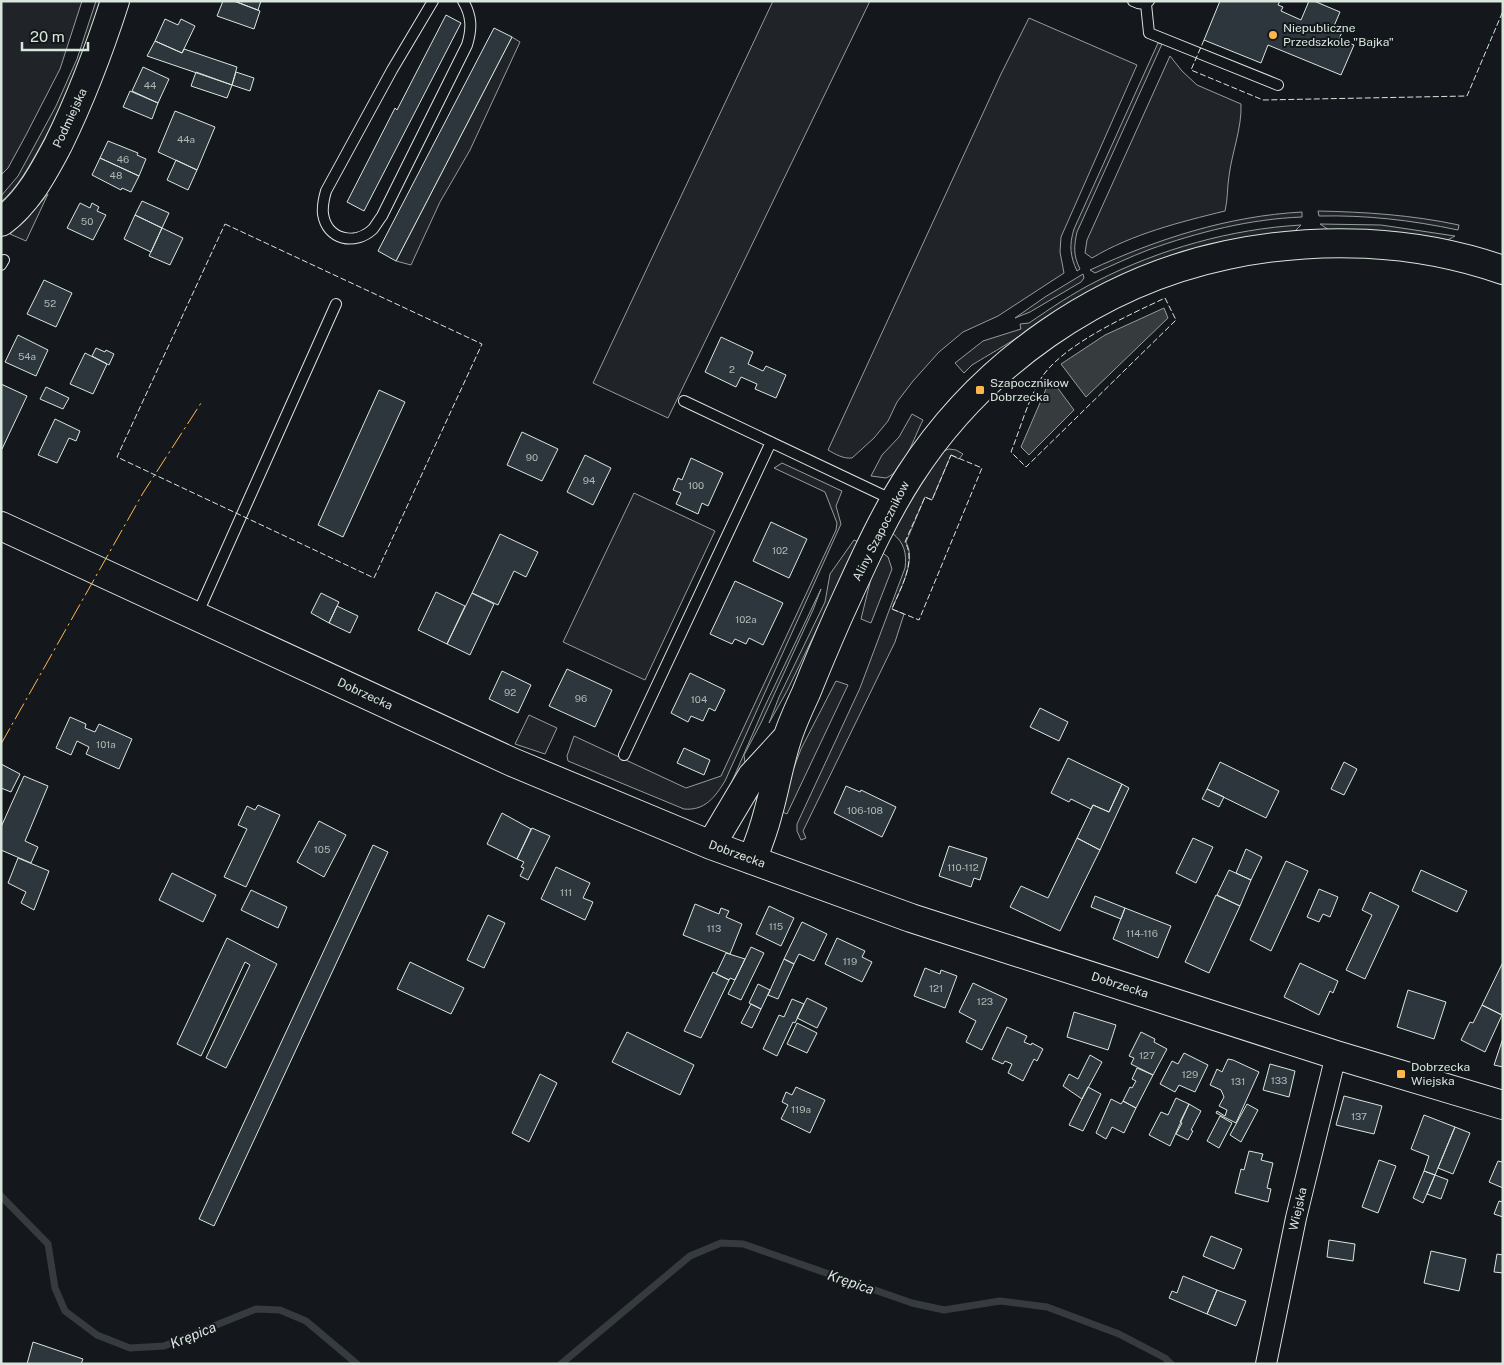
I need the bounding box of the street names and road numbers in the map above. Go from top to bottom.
street label: Podmiejska [50,86,90,150]
street label: Aliny Szapocznikow [850,478,913,583]
street label: Dobrzecka [335,675,395,713]
street label: Dobrzecka [707,837,767,871]
street label: Dobrzecka [1090,969,1150,1001]
street label: Wiejska [1286,1186,1310,1232]

